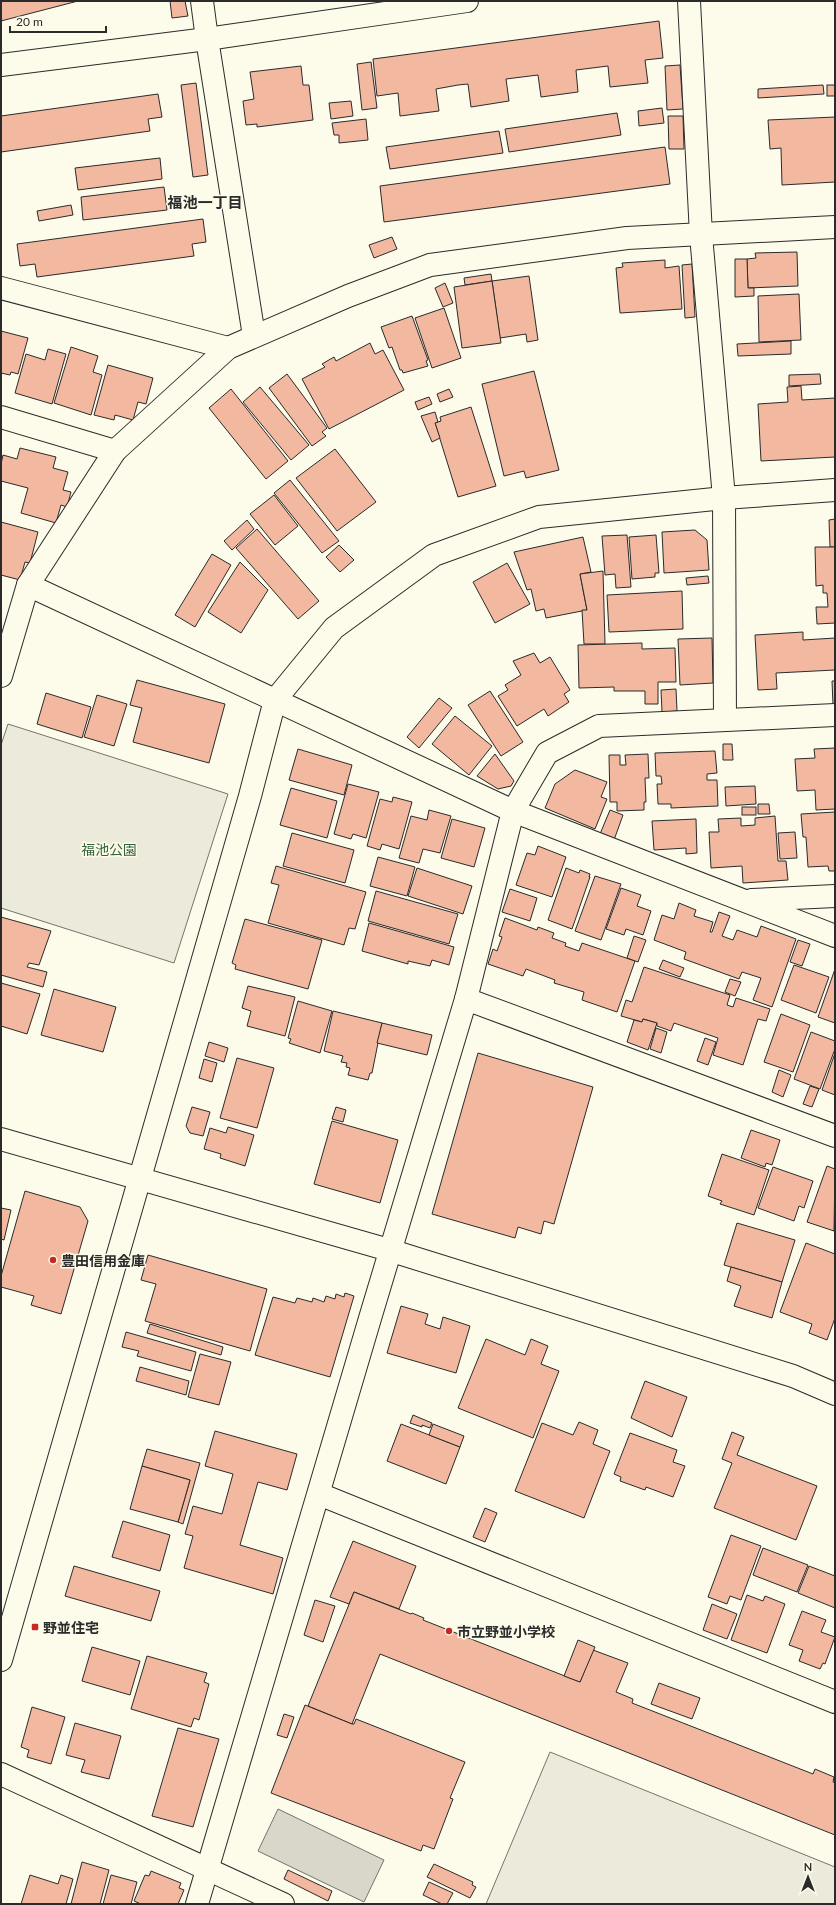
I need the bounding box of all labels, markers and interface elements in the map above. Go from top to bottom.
scale bar [10,8,106,34]
text: 20 m [16,14,43,29]
district label: 福池一丁目 [166,193,243,211]
park label: 福池公園 [81,841,137,858]
place label: 豊田信用金庫 [61,1252,145,1269]
marker: 豊田信用金庫 [48,1255,58,1265]
place label: 野並住宅 [43,1619,99,1636]
marker: 野並住宅 [30,1622,40,1632]
place label: 市立野並小学校 [457,1623,555,1640]
marker: 市立野並小学校 [444,1626,454,1636]
north arrow [788,1857,828,1897]
text: N [804,1860,812,1873]

